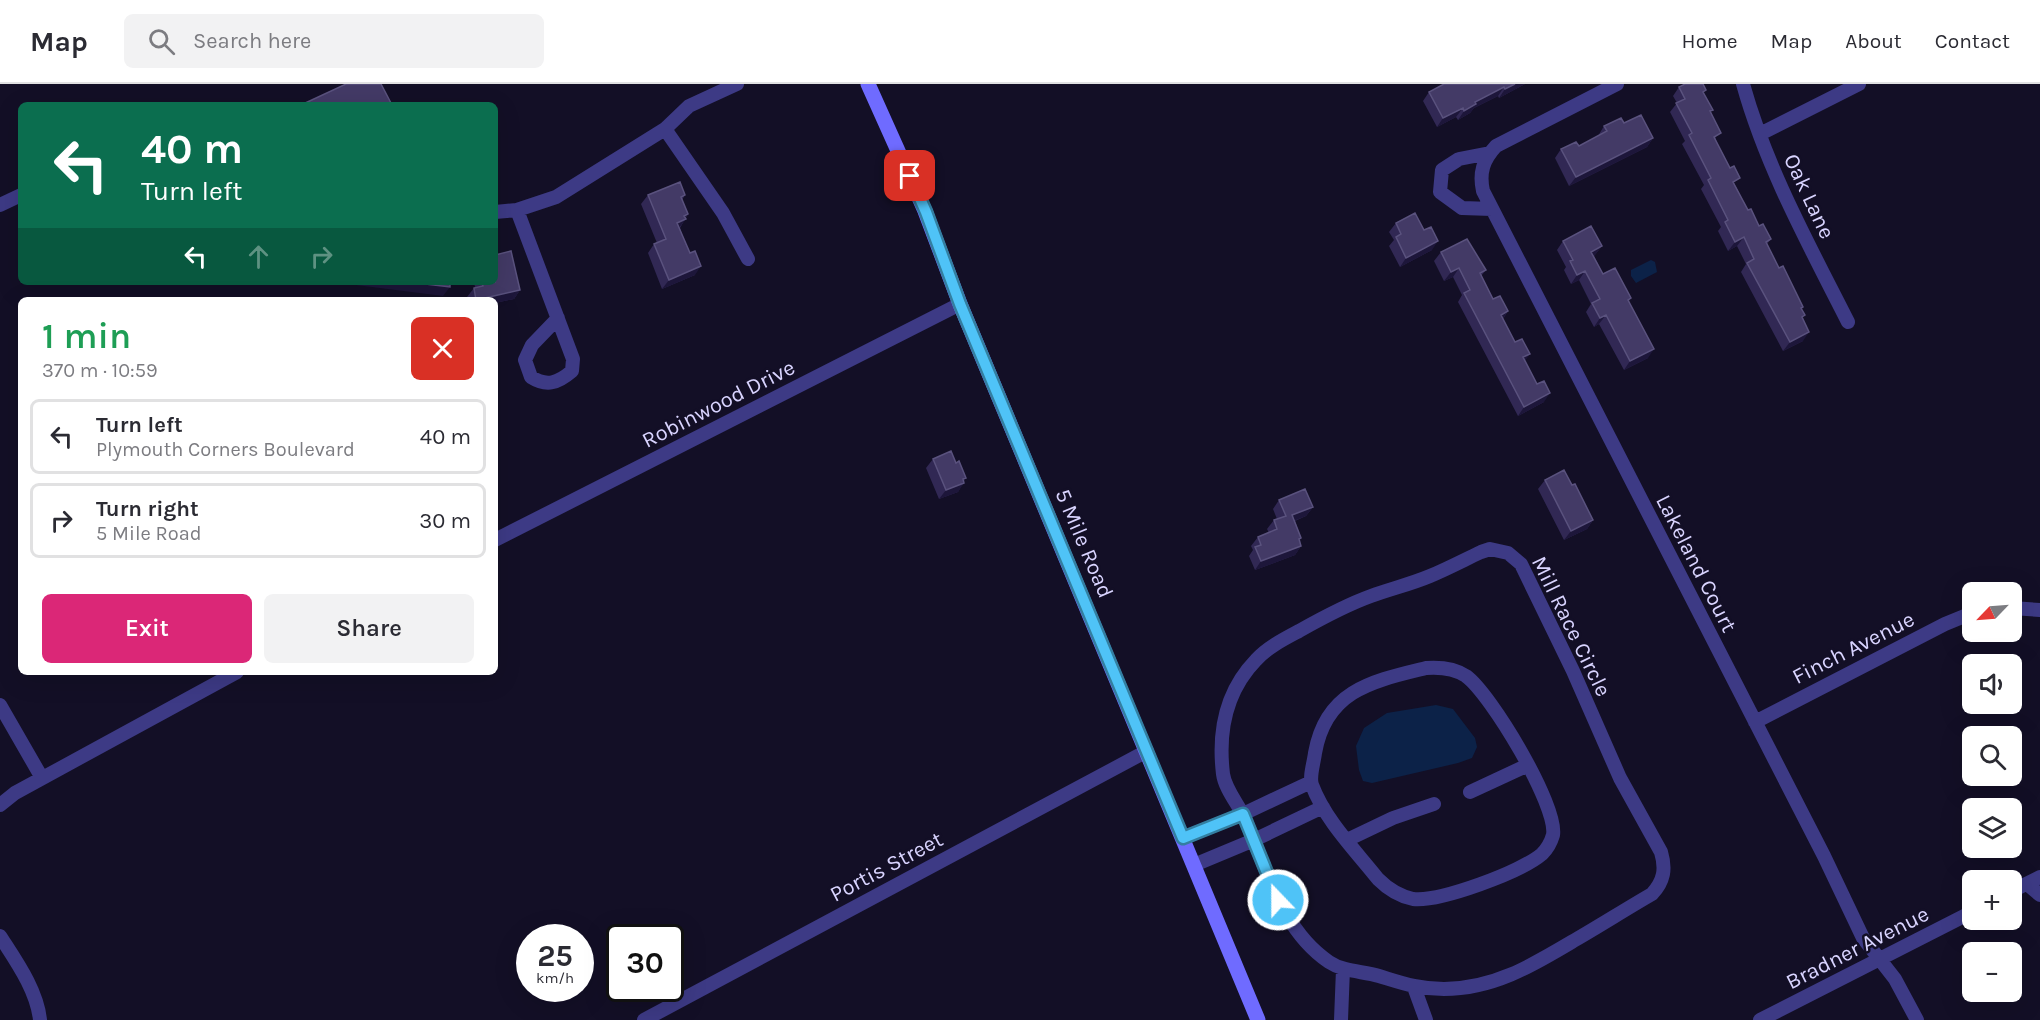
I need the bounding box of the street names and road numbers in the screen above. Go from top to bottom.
street label: Oak Lane [1778,150,1840,243]
street label: Robinwood Drive [638,354,799,454]
street label: 5 Mile Road [1049,485,1119,602]
street label: Lakeland Court [1650,490,1742,637]
street label: Mill Race Circle [1526,552,1616,701]
street label: Finch Avenue [1788,606,1919,690]
street label: Portis Street [826,826,947,908]
street label: Bradner Avenue [1782,901,1933,995]

